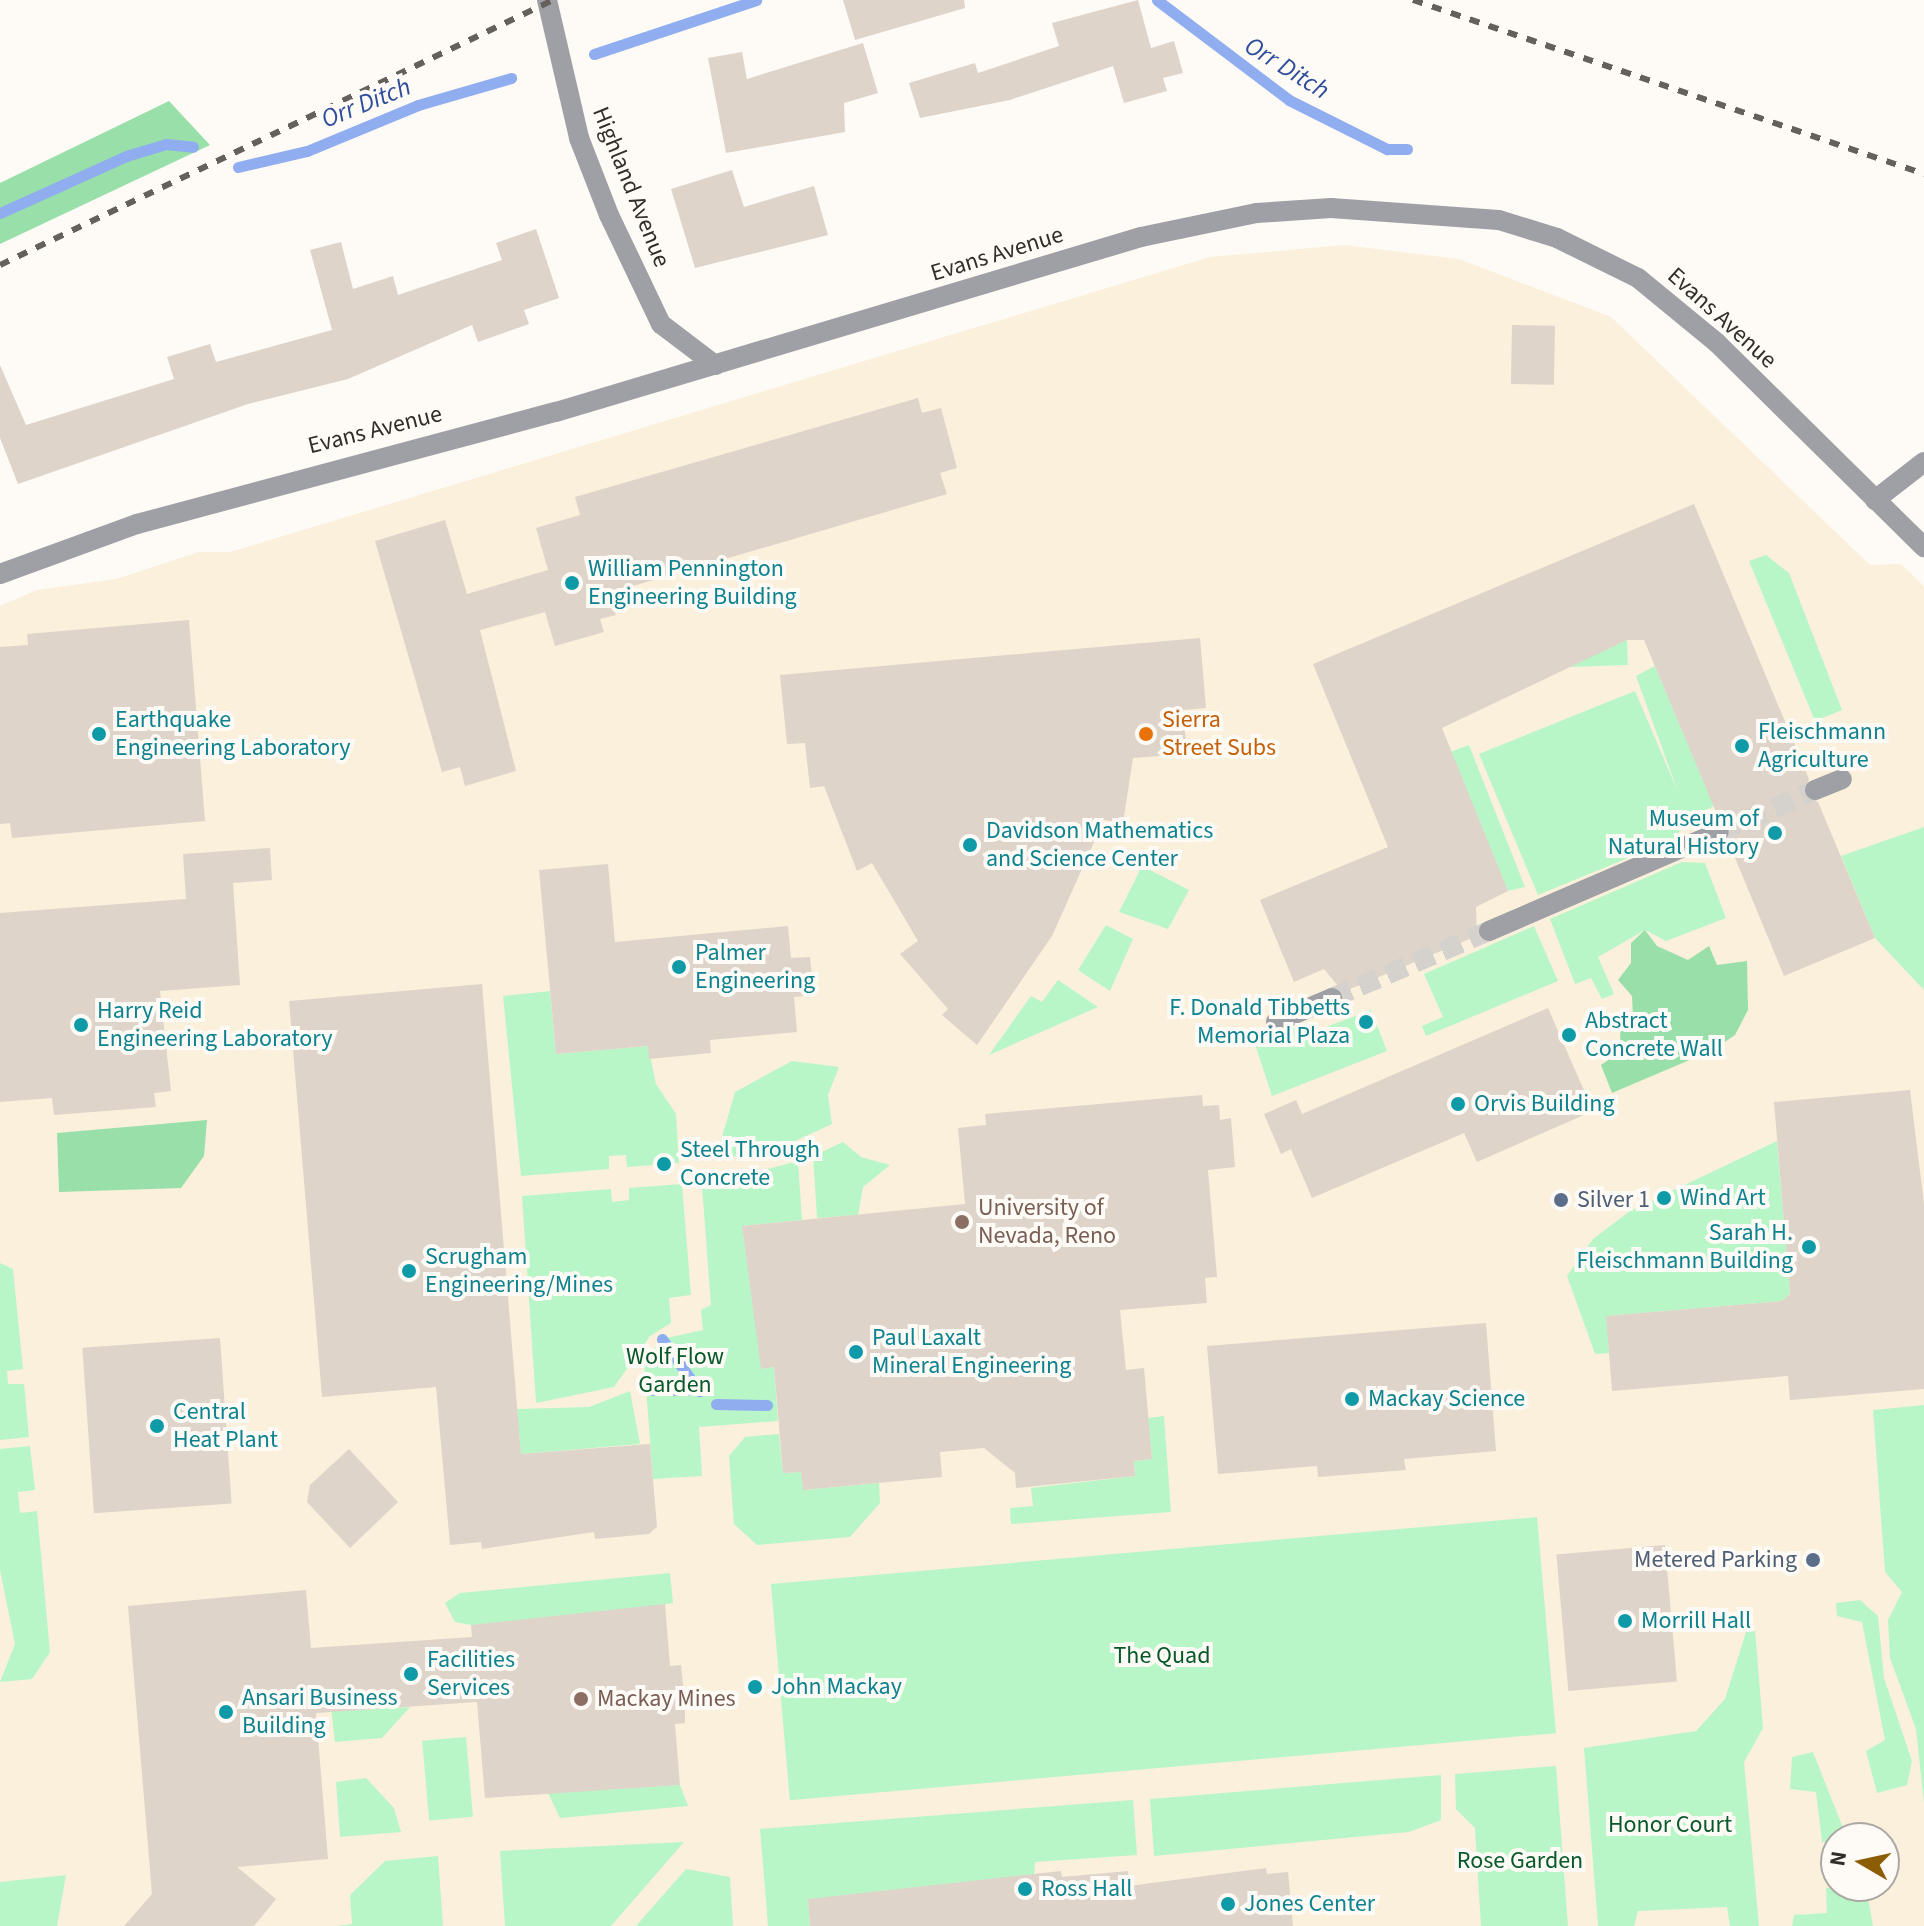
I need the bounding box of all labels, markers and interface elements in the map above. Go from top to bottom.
water label: Orr Ditch [1239,30,1335,106]
water label: Orr Ditch [317,71,415,135]
street label: Highland Avenue [586,103,676,271]
street label: Evans Avenue [927,220,1067,288]
street label: Evans Avenue [1661,261,1783,375]
street label: Evans Avenue [305,399,445,461]
place label: William Pennington Engineering Building [588,555,797,611]
marker: William Pennington Engineering Building [563,574,581,592]
place label: Earthquake Engineering Laboratory [115,706,350,762]
place label: Sierra Street Subs [1162,706,1276,762]
place label: Fleischmann Agriculture [1758,718,1886,774]
marker: Earthquake Engineering Laboratory [90,725,108,743]
marker: Sierra Street Subs [1137,725,1155,743]
marker: Fleischmann Agriculture [1733,737,1751,755]
place label: Museum of Natural History [1608,805,1759,861]
place label: Davidson Mathematics and Science Center [986,817,1213,873]
marker: Museum of Natural History [1766,824,1784,842]
marker: Davidson Mathematics and Science Center [961,836,979,854]
place label: Palmer Engineering [695,939,815,995]
marker: Palmer Engineering [670,958,688,976]
place label: F. Donald Tibbetts Memorial Plaza [1169,994,1350,1050]
place label: Harry Reid Engineering Laboratory [97,997,332,1053]
place label: Abstract Concrete Wall [1585,1007,1723,1063]
marker: F. Donald Tibbetts Memorial Plaza [1357,1013,1375,1031]
marker: Harry Reid Engineering Laboratory [72,1016,90,1034]
marker: Abstract Concrete Wall [1560,1026,1578,1044]
place label: Orvis Building [1474,1090,1614,1118]
marker: Orvis Building [1449,1095,1467,1113]
place label: Steel Through Concrete [680,1136,820,1192]
marker: Steel Through Concrete [655,1155,673,1173]
place label: Wind Art [1680,1184,1765,1212]
place label: Silver 1 [1577,1186,1650,1214]
marker: Wind Art [1655,1189,1673,1207]
marker: Silver 1 [1552,1191,1570,1209]
place label: University of Nevada, Reno [978,1194,1116,1250]
marker: University of Nevada, Reno [953,1213,971,1231]
place label: Sarah H. Fleischmann Building [1576,1219,1793,1275]
marker: Sarah H. Fleischmann Building [1800,1238,1818,1256]
place label: Scrugham Engineering/Mines [425,1243,613,1299]
marker: Scrugham Engineering/Mines [400,1262,418,1280]
place label: Paul Laxalt Mineral Engineering [872,1324,1071,1380]
park label: Wolf Flow Garden [626,1343,724,1399]
marker: Paul Laxalt Mineral Engineering [847,1343,865,1361]
place label: Mackay Science [1368,1385,1525,1413]
marker: Mackay Science [1343,1390,1361,1408]
place label: Central Heat Plant [173,1398,278,1454]
marker: Central Heat Plant [148,1417,166,1435]
place label: Metered Parking [1634,1546,1797,1574]
marker: Metered Parking [1804,1551,1822,1569]
place label: Morrill Hall [1641,1607,1751,1635]
marker: Morrill Hall [1616,1612,1634,1630]
park label: The Quad [1113,1642,1211,1670]
place label: Facilities Services [427,1646,515,1702]
marker: Facilities Services [402,1665,420,1683]
place label: John Mackay [771,1673,902,1701]
marker: John Mackay [746,1678,764,1696]
place label: Ansari Business Building [242,1684,398,1740]
place label: Mackay Mines [597,1685,736,1713]
marker: Mackay Mines [572,1690,590,1708]
marker: Ansari Business Building [217,1703,235,1721]
park label: Honor Court [1608,1811,1732,1839]
north arrow [1820,1822,1900,1902]
park label: Rose Garden [1457,1847,1583,1875]
text: N [1821,1849,1855,1868]
place label: Ross Hall [1041,1875,1132,1903]
marker: Ross Hall [1016,1880,1034,1898]
place label: Jones Center [1244,1890,1375,1918]
marker: Jones Center [1219,1895,1237,1913]

